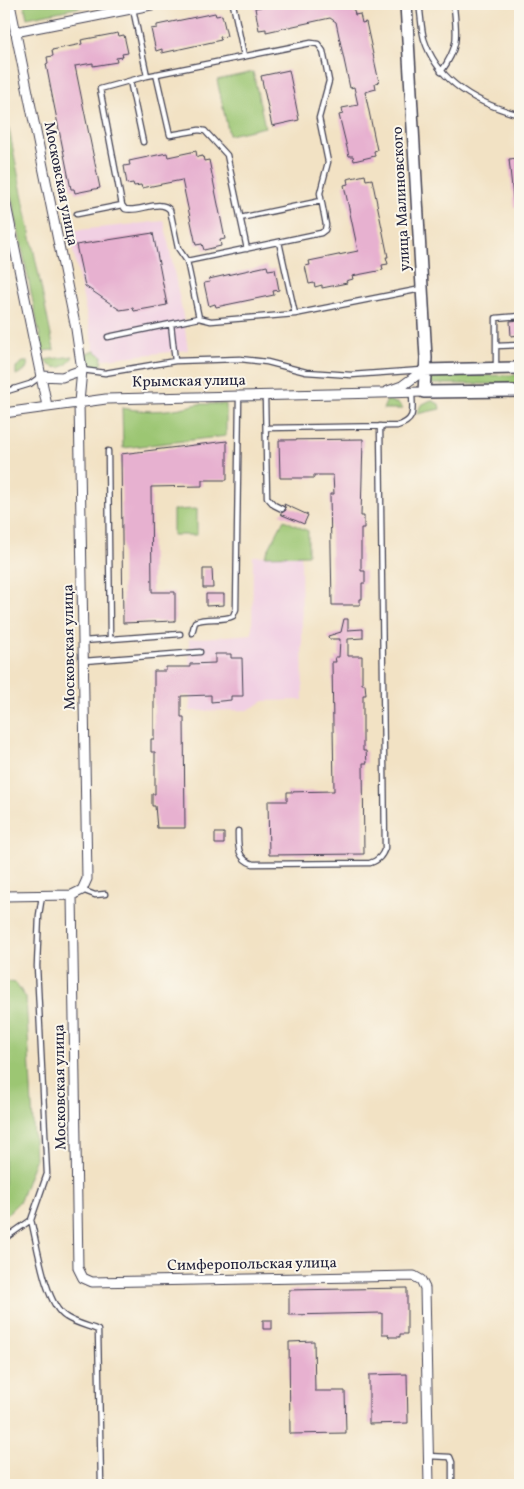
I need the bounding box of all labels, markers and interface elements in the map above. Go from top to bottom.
street label: Московская улица [38,120,82,248]
street label: улица Малиновского [388,126,416,272]
street label: Крымская улица [132,371,246,393]
street label: Московская улица [58,584,82,710]
street label: Московская улица [49,1024,73,1150]
street label: Симферопольская улица [167,1253,337,1277]

